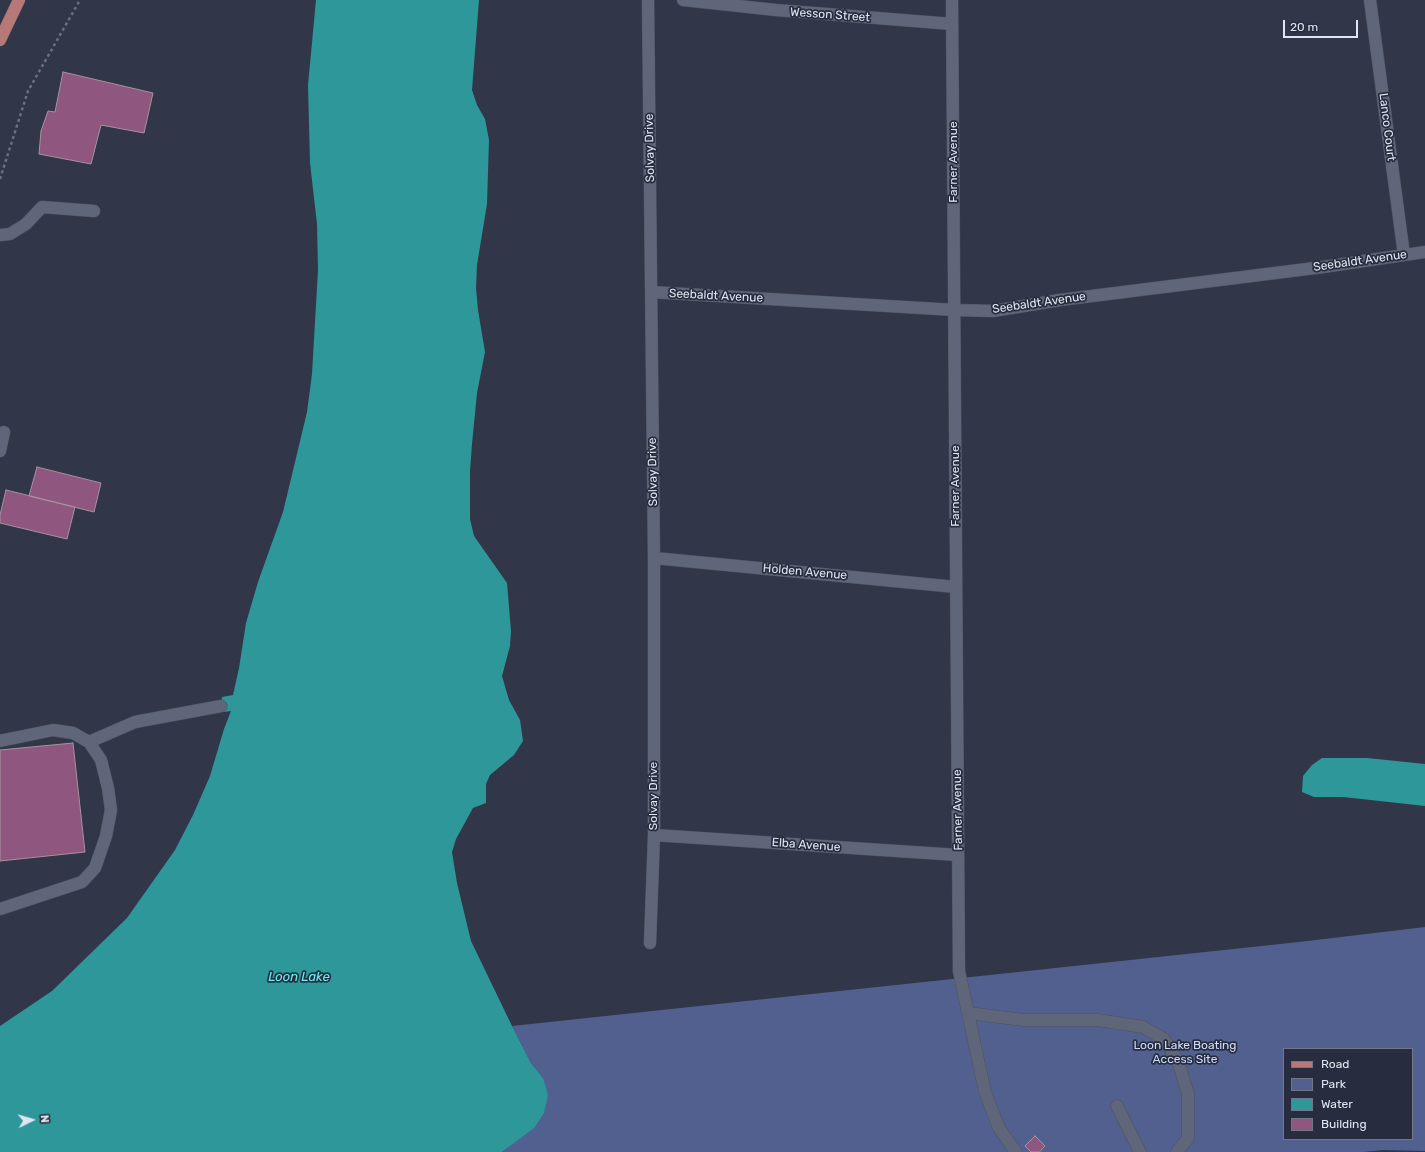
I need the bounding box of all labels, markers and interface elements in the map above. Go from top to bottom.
street label: Wesson Street [790,5,870,25]
scale bar [1285,12,1360,38]
text: 20 m [1290,20,1318,34]
street label: Lanco Court [1376,92,1398,162]
street label: Solvay Drive [642,114,658,182]
street label: Farner Avenue [947,121,961,203]
street label: Seebaldt Avenue [1312,247,1408,275]
street label: Seebaldt Avenue [668,286,764,306]
street label: Seebaldt Avenue [991,289,1087,317]
street label: Solvay Drive [645,438,661,506]
street label: Farner Avenue [949,445,963,527]
street label: Holden Avenue [762,561,848,583]
street label: Solvay Drive [647,762,661,830]
street label: Farner Avenue [950,769,966,851]
street label: Elba Avenue [771,835,841,855]
water label: Loon Lake [268,969,330,985]
park label: Loon Lake Boating Access Site [1133,1039,1237,1067]
legend [1283,1048,1413,1140]
text: Road [1321,1057,1349,1071]
text: Park [1321,1077,1346,1091]
text: Water [1321,1097,1353,1111]
north arrow [12,1100,52,1140]
text: N [38,1114,51,1123]
text: Building [1321,1117,1367,1131]

